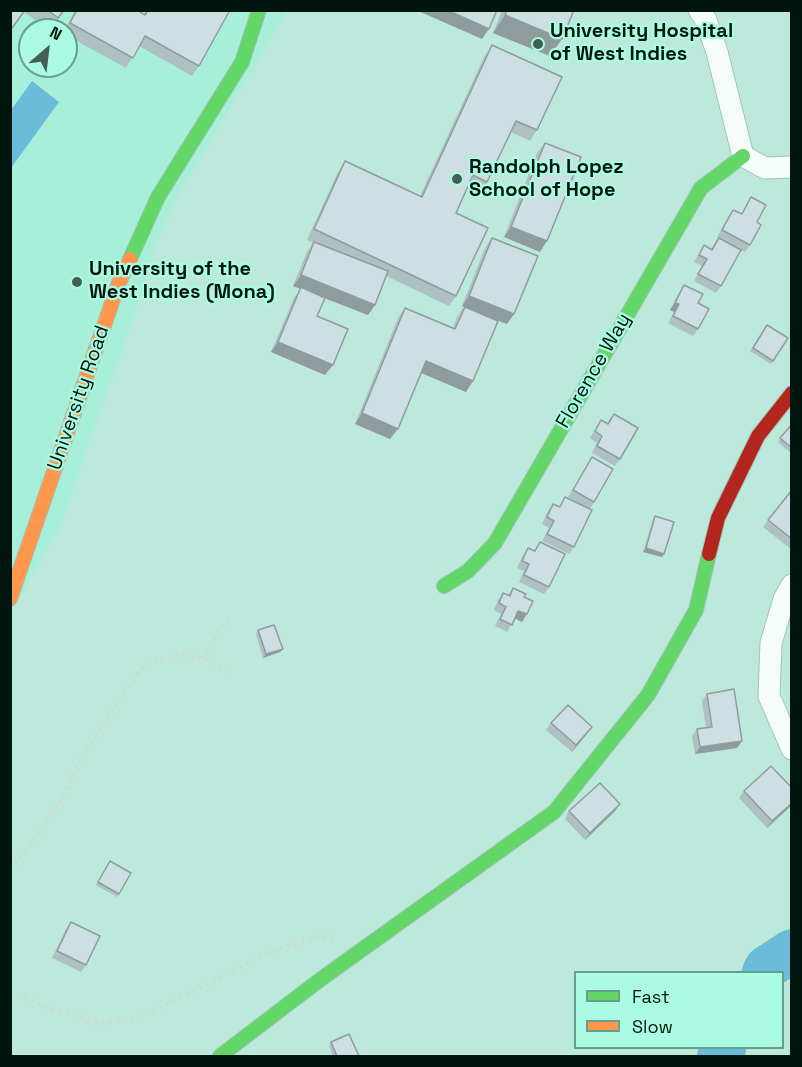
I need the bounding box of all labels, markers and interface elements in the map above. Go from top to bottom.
north arrow [18,18,78,78]
place label: University Hospital of West Indies [550,20,733,67]
text: N [46,22,65,45]
marker: University Hospital of West Indies [531,37,545,51]
place label: Randolph Lopez School of Hope [469,156,624,203]
marker: Randolph Lopez School of Hope [450,172,464,186]
place label: University of the West Indies (Mona) [89,258,275,305]
marker: University of the West Indies (Mona) [70,275,84,289]
street label: Florence Way [551,309,637,433]
street label: University Road [43,323,115,473]
legend [574,971,784,1049]
text: Fast [632,985,669,1008]
text: Slow [632,1015,673,1038]

